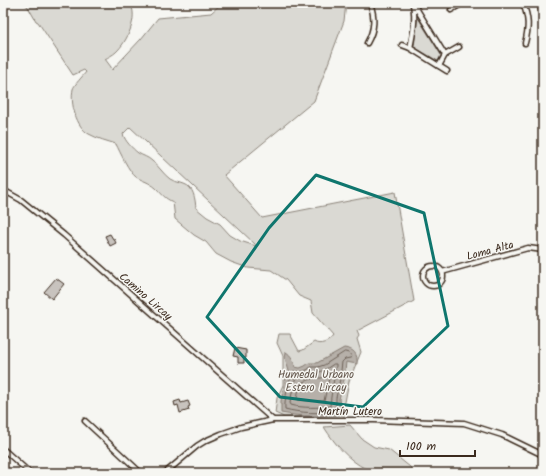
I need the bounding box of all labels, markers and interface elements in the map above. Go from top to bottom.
street label: Loma Alta [465,236,516,266]
street label: Camino Lircay [115,268,177,326]
park label: Humedal Urbano Estero Lircay [278,366,354,397]
street label: Martín Lutero [318,403,382,421]
scale bar [400,432,475,458]
text: 100 m [406,437,437,456]

